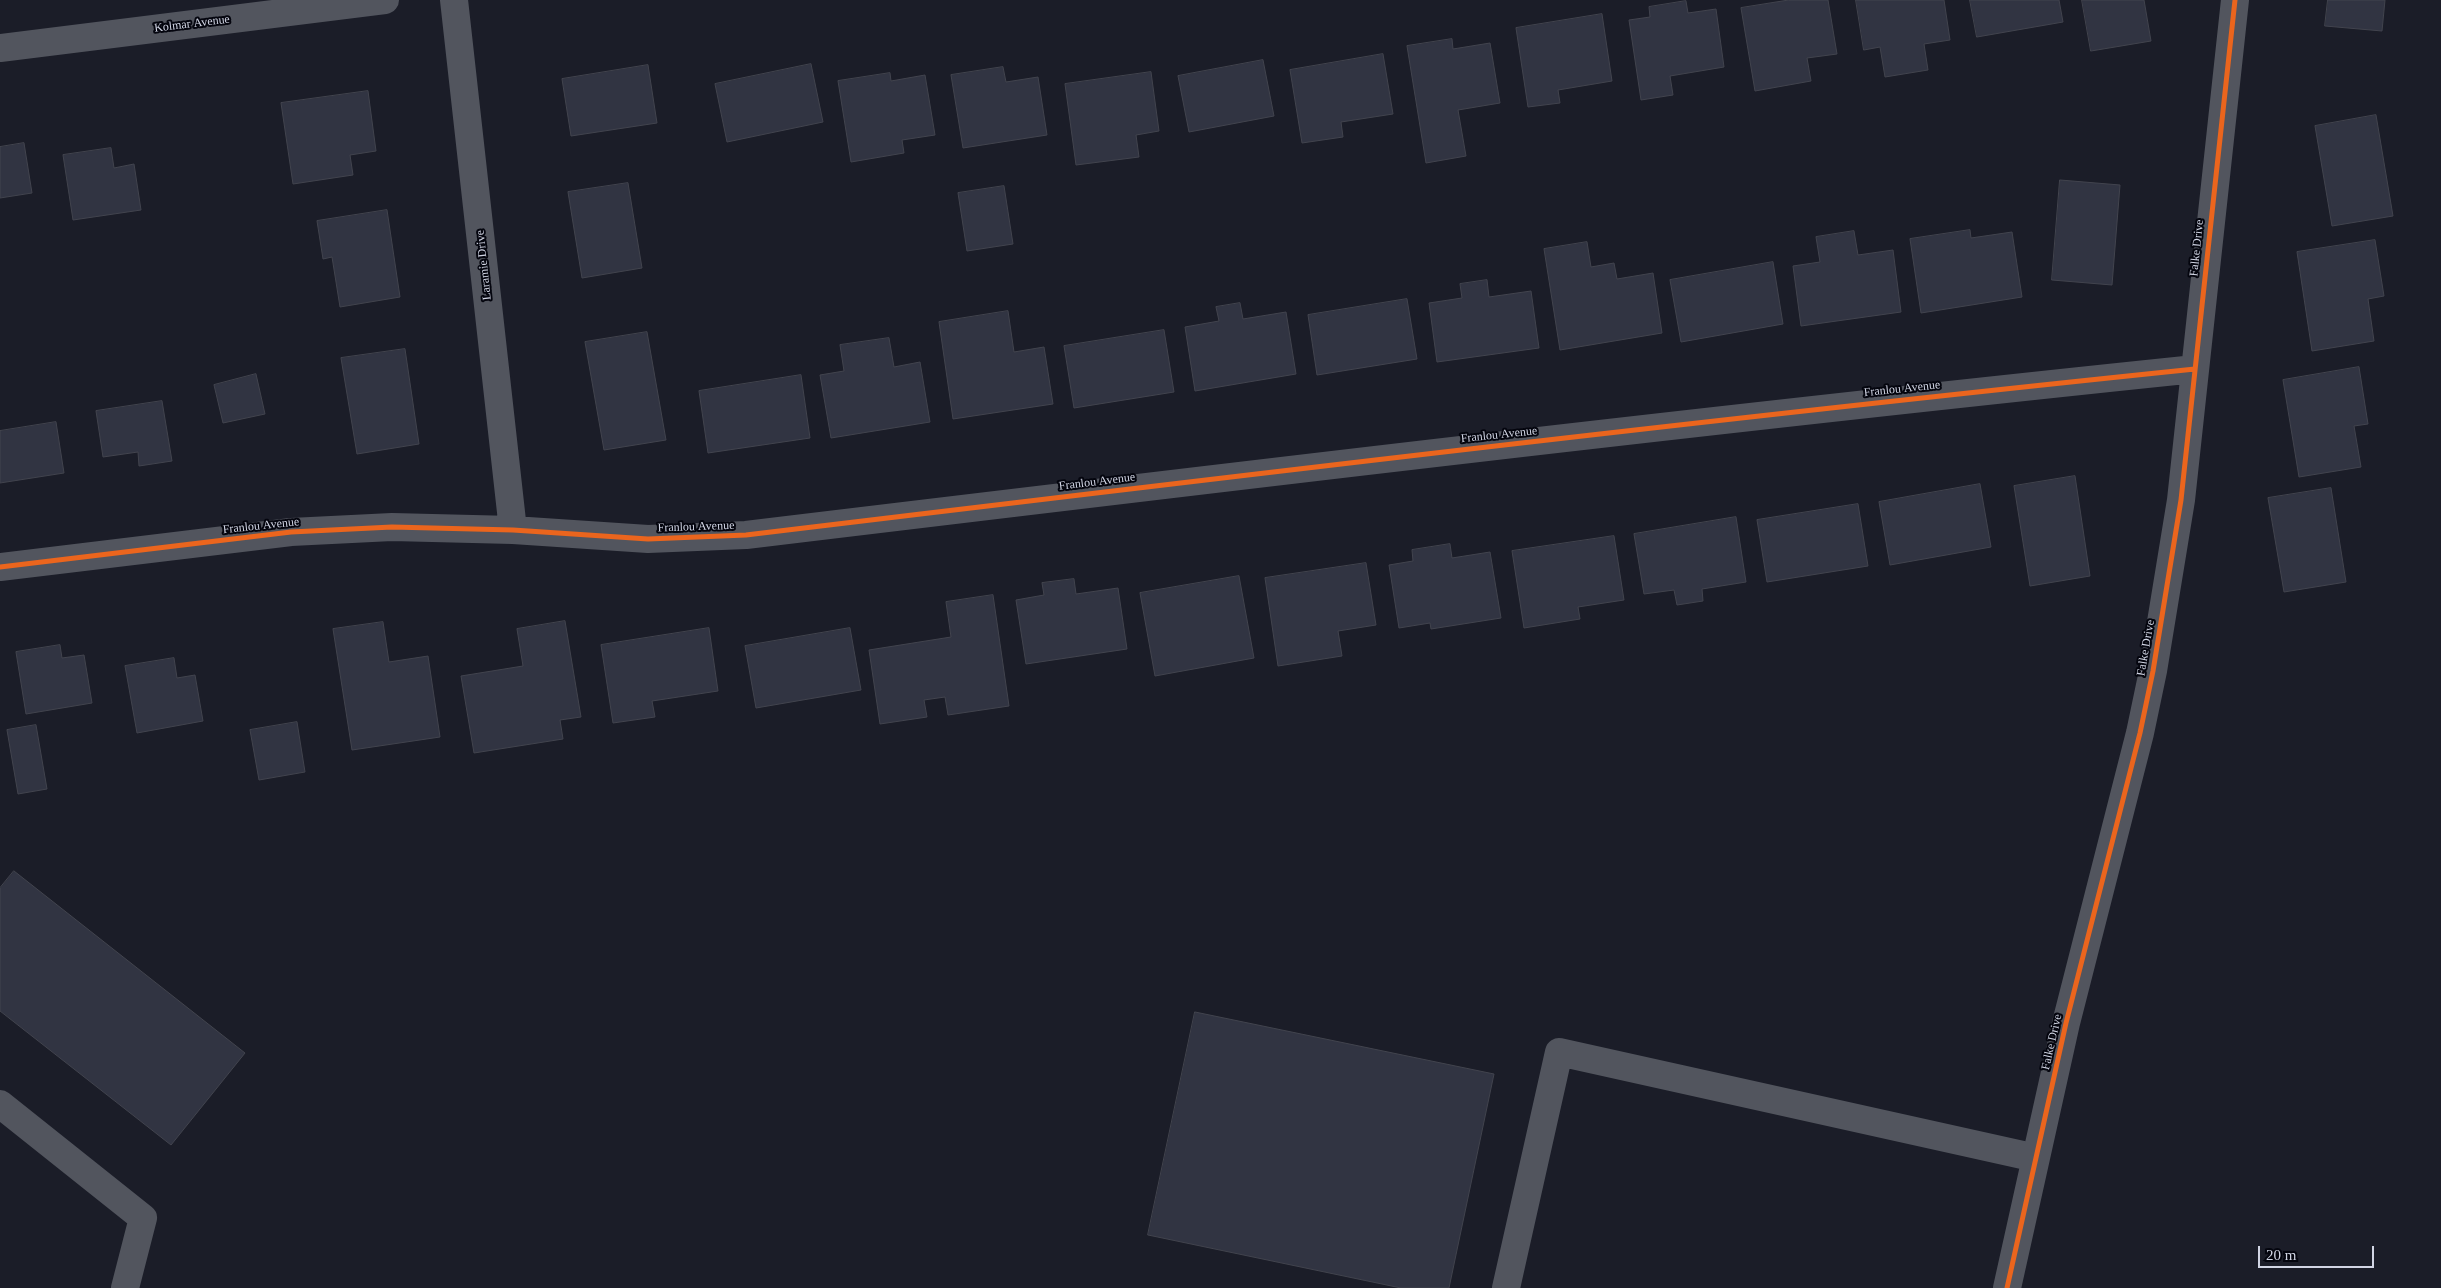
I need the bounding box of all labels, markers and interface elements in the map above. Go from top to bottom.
street label: Kolmar Avenue [153,12,231,36]
street label: Falke Drive [2187,219,2207,277]
street label: Laramie Drive [473,229,495,301]
street label: Franlou Avenue [1863,378,1941,400]
street label: Franlou Avenue [1460,424,1538,446]
street label: Franlou Avenue [1058,470,1136,494]
street label: Franlou Avenue [222,515,300,537]
street label: Franlou Avenue [657,518,735,536]
street label: Falke Drive [2134,619,2158,677]
street label: Falke Drive [2039,1013,2065,1071]
scale bar [2261,1236,2377,1268]
text: 20 m [2266,1247,2296,1263]

